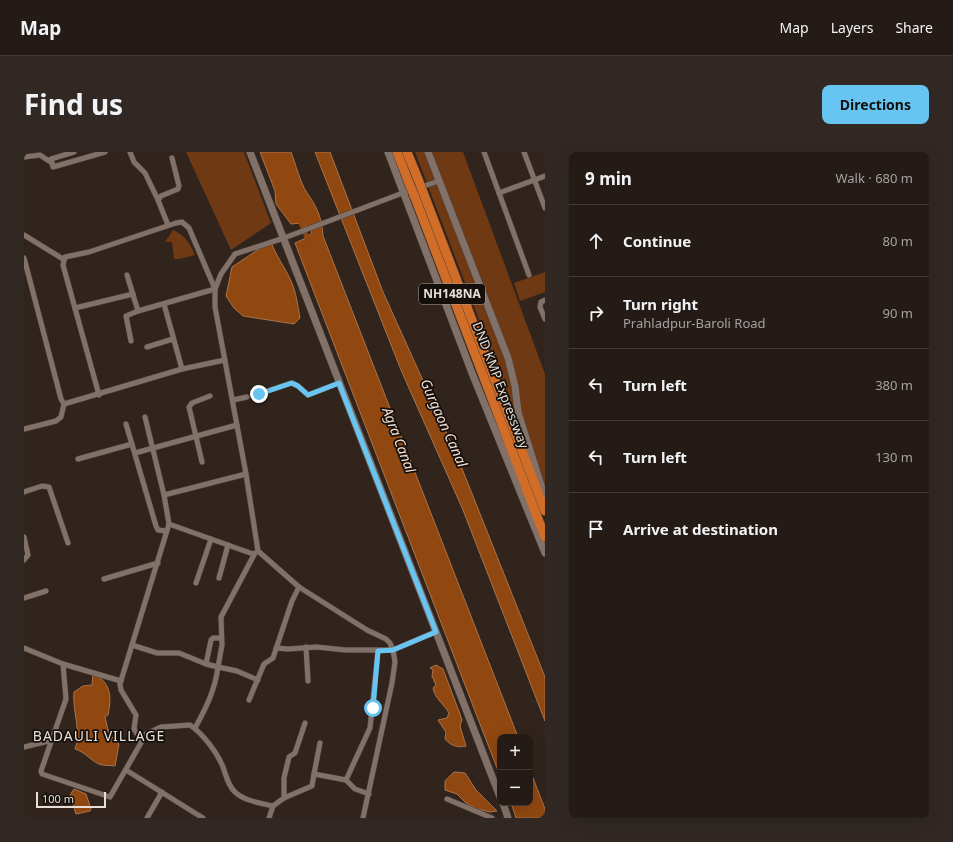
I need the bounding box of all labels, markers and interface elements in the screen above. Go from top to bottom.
text: Map [20,15,61,41]
text: Map [780,18,809,37]
text: Layers [831,18,873,37]
text: Share [895,18,933,37]
text: Find us [24,85,123,123]
button: Directions [822,85,929,124]
text: 9 min [585,167,632,190]
text: Walk · 680 m [835,169,913,187]
icon: ahead [585,230,607,252]
text: Continue [623,231,691,251]
text: 80 m [883,232,913,250]
road number: NH148NA [419,284,485,304]
text: Turn right [623,294,698,314]
icon: right [585,302,607,324]
text: 90 m [883,304,913,322]
text: Prahladpur-Baroli Road [623,314,766,332]
street label: DND KMP Expressway [469,319,534,451]
icon: left [585,374,607,396]
text: Turn left [623,375,687,395]
water label: Gurgaon Canal [417,376,473,470]
text: 380 m [875,376,913,394]
route end [250,385,268,403]
water label: Agra Canal [378,403,421,476]
icon: left [585,446,607,468]
text: Turn left [623,447,687,467]
text: 130 m [875,448,913,466]
icon: arrive [585,518,607,540]
text: Arrive at destination [623,519,778,539]
route start [364,699,382,717]
district label: BADAULI VILLAGE [33,726,165,745]
map controls [497,734,533,806]
button: + [497,734,533,770]
button: − [497,770,533,806]
scale bar [36,790,106,809]
text: 100 m [42,791,74,806]

